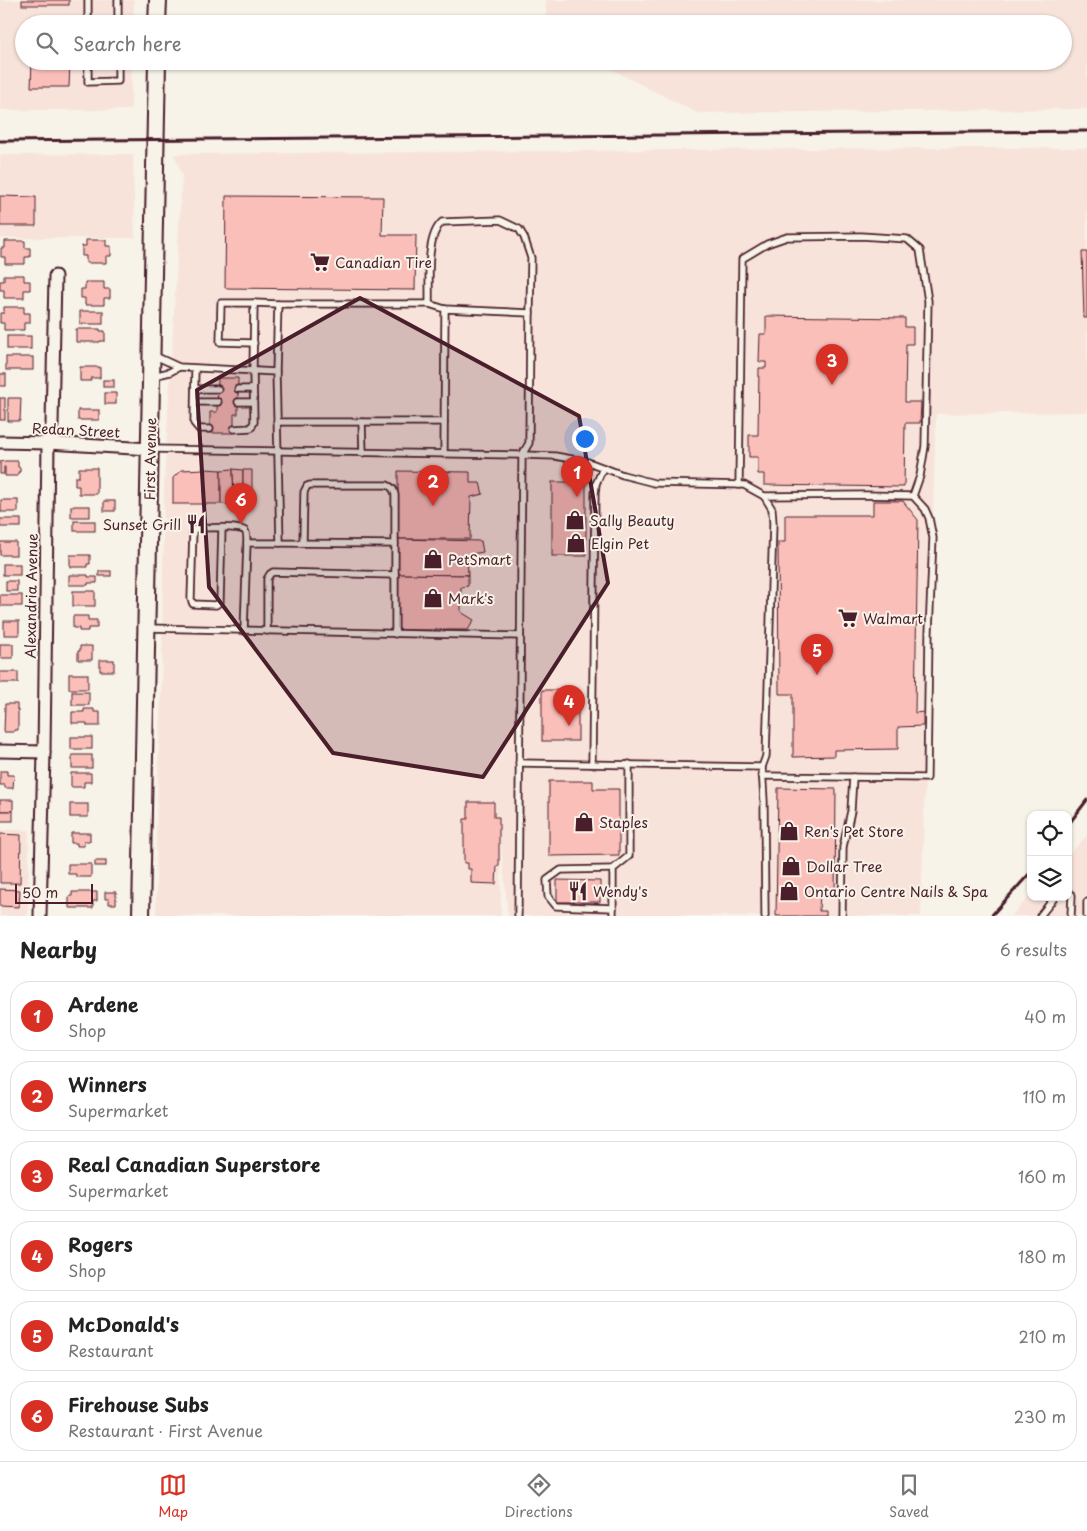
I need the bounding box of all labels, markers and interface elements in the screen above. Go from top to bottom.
search box [15,15,1072,70]
icon: search [33,29,61,57]
text: Search here [73,29,182,57]
supermarket icon: Canadian Tire [309,251,331,273]
place label: Canadian Tire [335,252,432,273]
pin: 3 [816,344,848,385]
street label: Redan Street [31,417,121,443]
street label: First Avenue [139,417,161,501]
your location [572,426,598,452]
pin: 1 [561,456,593,497]
pin: 2 [417,465,449,506]
pin: 6 [225,483,257,524]
shop icon: Sally Beauty [564,509,586,531]
place label: Sally Beauty [590,510,674,531]
restaurant icon: Sunset Grill [185,513,207,535]
place label: Sunset Grill [103,514,181,535]
shop icon: Elgin Pet [565,532,587,554]
street label: Alexandria Avenue [19,533,43,659]
place label: Elgin Pet [591,533,649,554]
shop icon: PetSmart [422,548,444,570]
place label: PetSmart [448,549,512,570]
shop icon: Mark's [422,587,444,609]
place label: Mark's [448,588,493,609]
supermarket icon: Walmart [837,607,859,629]
place label: Walmart [863,608,923,629]
pin: 5 [801,634,833,675]
pin: 4 [553,685,585,726]
shop icon: Staples [573,811,595,833]
map controls [1027,811,1072,901]
button: locate [1027,811,1072,856]
place label: Staples [599,812,648,833]
shop icon: Ren's Pet Store [778,820,800,842]
place label: Ren's Pet Store [804,821,904,842]
shop icon: Dollar Tree [780,855,802,877]
place label: Dollar Tree [806,856,883,877]
button: layers [1027,856,1072,901]
restaurant icon: Wendy's [567,880,589,902]
shop icon: Ontario Centre Nails & Spa [778,880,800,902]
scale bar [15,881,92,904]
place label: Wendy's [593,881,648,902]
place label: Ontario Centre Nails & Spa [804,881,988,902]
text: 50 m [22,882,58,903]
text: Nearby [20,933,97,965]
text: 6 results [1000,937,1067,961]
text: Ardene [68,990,138,1018]
text: 1 [33,1004,41,1028]
text: 40 m [1024,1004,1066,1028]
text: Shop [68,1018,106,1042]
text: Winners [68,1070,147,1098]
text: 2 [31,1084,43,1108]
text: 110 m [1023,1084,1066,1108]
text: Supermarket [68,1098,168,1122]
text: Real Canadian Superstore [68,1150,320,1178]
text: 3 [32,1164,42,1188]
text: 160 m [1018,1164,1066,1188]
text: Supermarket [68,1178,168,1202]
text: Rogers [68,1230,133,1258]
text: 4 [32,1244,42,1268]
text: 180 m [1018,1244,1066,1268]
text: Shop [68,1258,106,1282]
text: McDonald's [68,1310,179,1338]
text: 5 [32,1324,42,1348]
text: 210 m [1018,1324,1066,1348]
text: Restaurant [68,1338,154,1362]
text: Firehouse Subs [68,1390,209,1418]
text: 6 [31,1404,43,1428]
text: 230 m [1014,1404,1066,1428]
text: Restaurant · First Avenue [68,1418,263,1442]
tab: Map [158,1471,188,1522]
tab: Directions [505,1471,573,1522]
tab: Saved [889,1471,929,1522]

